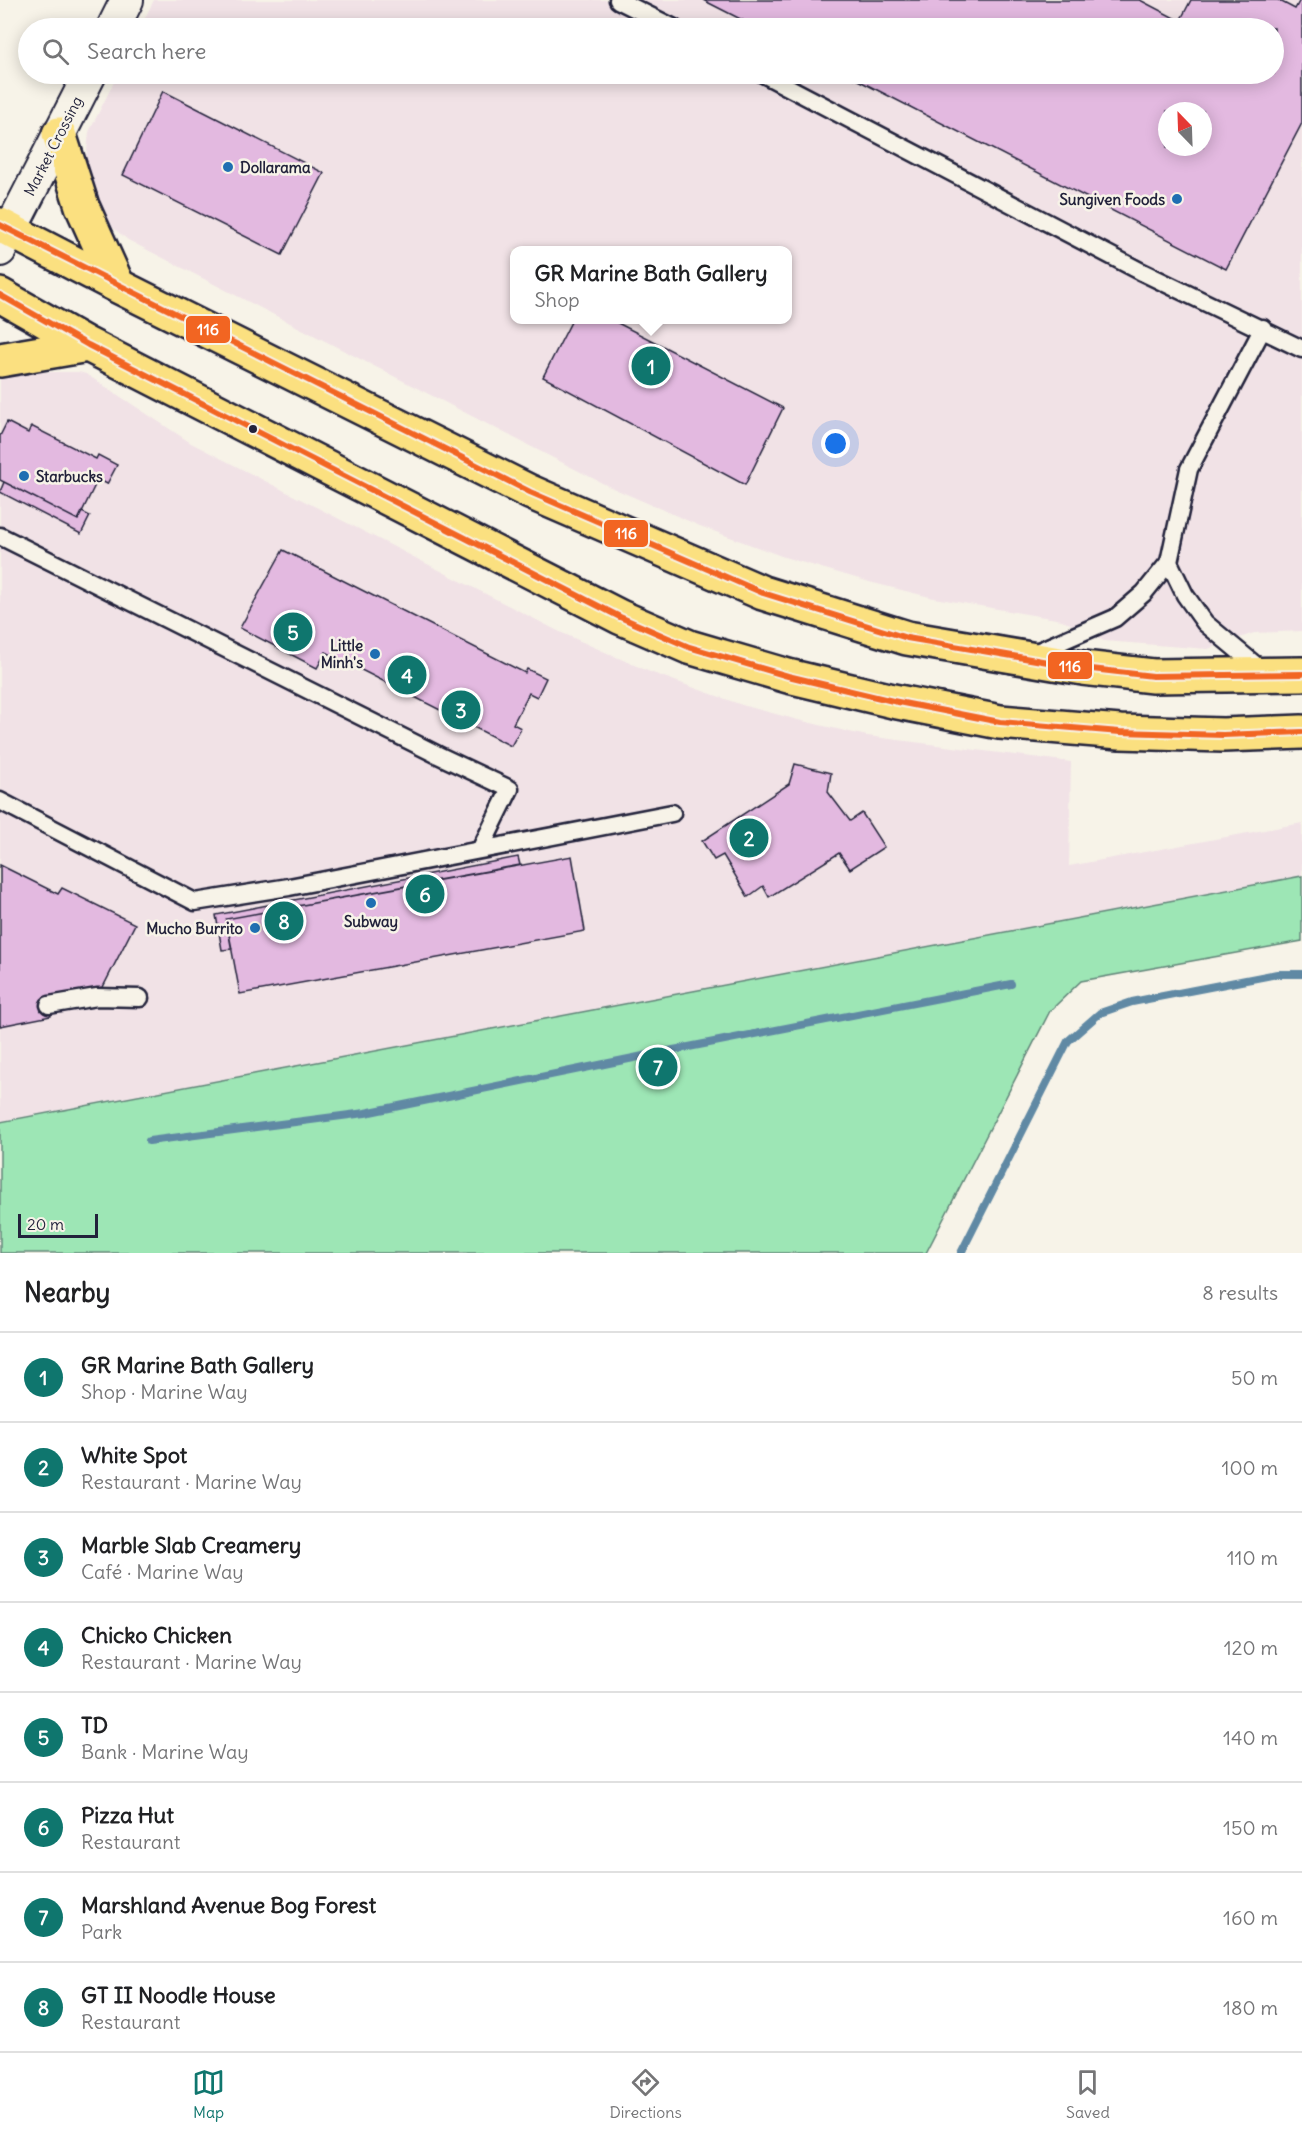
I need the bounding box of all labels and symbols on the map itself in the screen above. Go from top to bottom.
street label: Market Crossing [20,93,86,199]
north arrow [1158,102,1212,156]
place label: Dollarama [240,158,311,177]
marker: Dollarama [221,160,235,174]
place label: Sungiven Foods [1060,190,1165,210]
marker: Sungiven Foods [1170,192,1184,206]
line badge: 116 [185,315,231,344]
text: 116 [197,319,219,339]
pin: 1 [632,344,670,388]
unlabelled marker [247,423,259,435]
your location [821,429,850,458]
place label: Starbucks [36,467,103,486]
marker: Starbucks [17,469,31,483]
line badge: 116 [603,519,649,548]
text: 116 [615,523,637,543]
pin: 5 [274,610,312,654]
place label: Little Minh's [321,636,363,672]
marker: Little Minh's [368,647,382,661]
line badge: 116 [1047,651,1093,680]
pin: 4 [388,652,426,698]
text: 116 [1059,656,1081,676]
pin: 3 [442,688,480,732]
pin: 2 [730,816,768,860]
pin: 6 [406,872,444,916]
marker: Subway [364,896,378,910]
pin: 8 [264,898,304,944]
place label: Subway [344,912,398,932]
place label: Mucho Burrito [146,919,244,938]
marker: Mucho Burrito [248,921,262,935]
pin: 7 [638,1044,678,1090]
scale bar [18,1211,98,1238]

